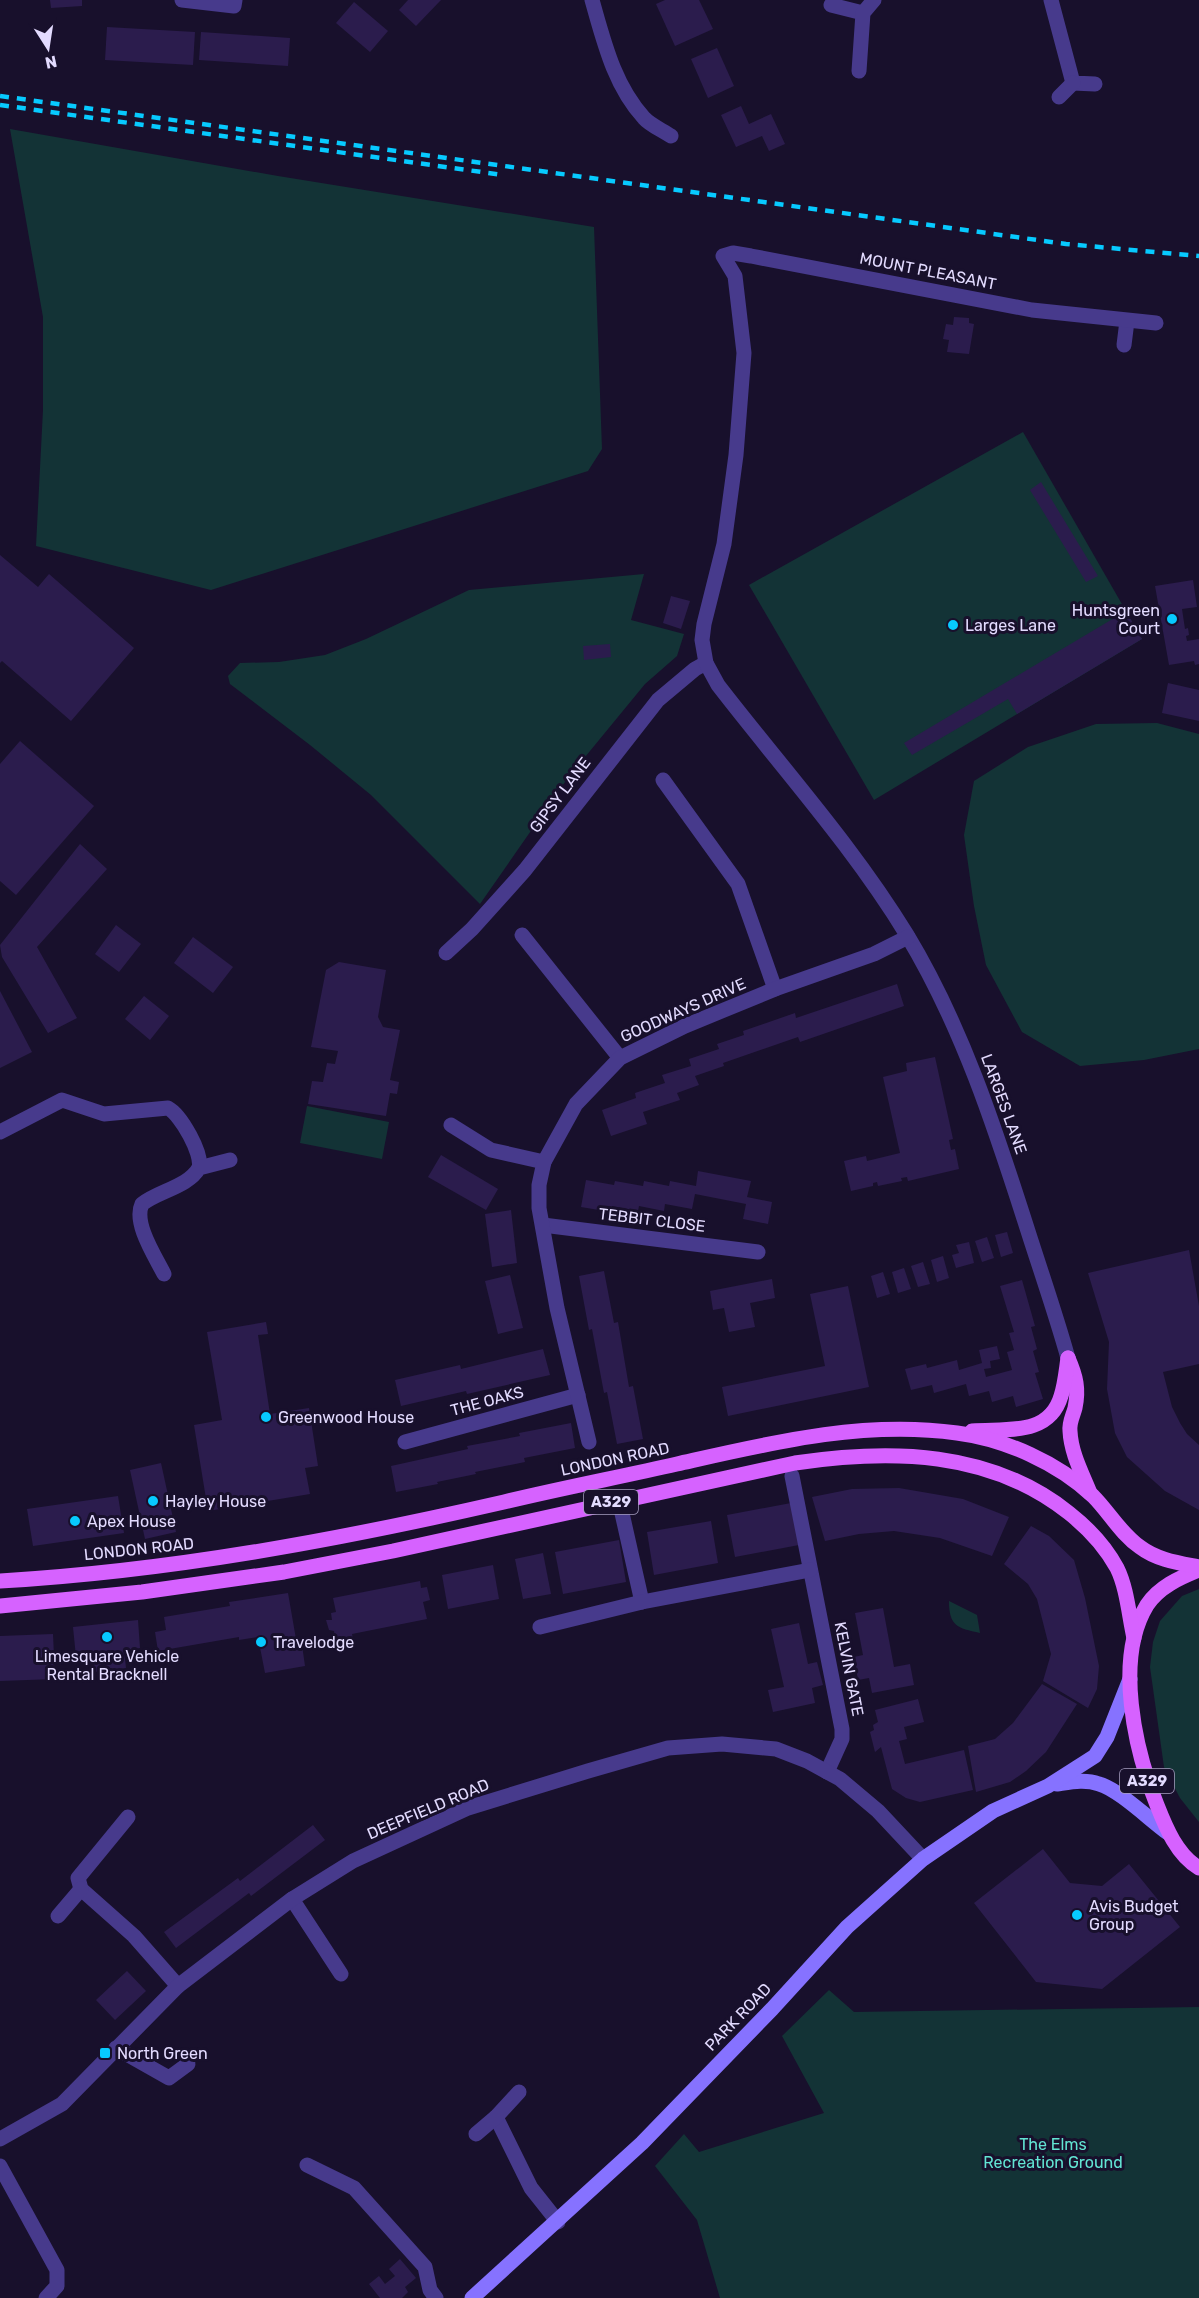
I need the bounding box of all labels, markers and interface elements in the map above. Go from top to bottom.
north arrow [18,18,78,78]
text: N [43,52,59,73]
street label: MOUNT PLEASANT [858,248,998,294]
place label: Huntsgreen Court [1072,601,1160,638]
marker: Huntsgreen Court [1165,612,1179,626]
place label: Larges Lane [965,616,1056,635]
marker: Larges Lane [946,618,960,632]
street label: GIPSY LANE [526,754,594,836]
street label: GOODWAYS DRIVE [617,974,749,1046]
street label: LARGES LANE [977,1051,1031,1157]
street label: TEBBIT CLOSE [598,1204,706,1236]
street label: THE OAKS [448,1382,526,1420]
place label: Greenwood House [278,1408,414,1427]
marker: Greenwood House [259,1410,273,1424]
street label: LONDON ROAD [559,1438,671,1480]
road number: A329 [584,1490,638,1514]
place label: Hayley House [165,1492,266,1511]
marker: Hayley House [146,1494,160,1508]
place label: Apex House [87,1512,176,1531]
marker: Apex House [68,1514,82,1528]
street label: LONDON ROAD [83,1534,195,1564]
street label: KELVIN GATE [831,1620,867,1718]
marker: Limesquare Vehicle Rental Bracknell [100,1630,114,1644]
place label: Travelodge [273,1633,354,1652]
marker: Travelodge [254,1635,268,1649]
place label: Limesquare Vehicle Rental Bracknell [35,1647,179,1684]
road number: A329 [1120,1769,1174,1793]
street label: DEEPFIELD ROAD [364,1775,492,1843]
place label: Avis Budget Group [1089,1897,1179,1934]
marker: Avis Budget Group [1070,1908,1084,1922]
street label: PARK ROAD [701,1979,775,2055]
place label: North Green [117,2044,208,2063]
marker: North Green [98,2046,112,2060]
park label: The Elms Recreation Ground [983,2135,1123,2172]

